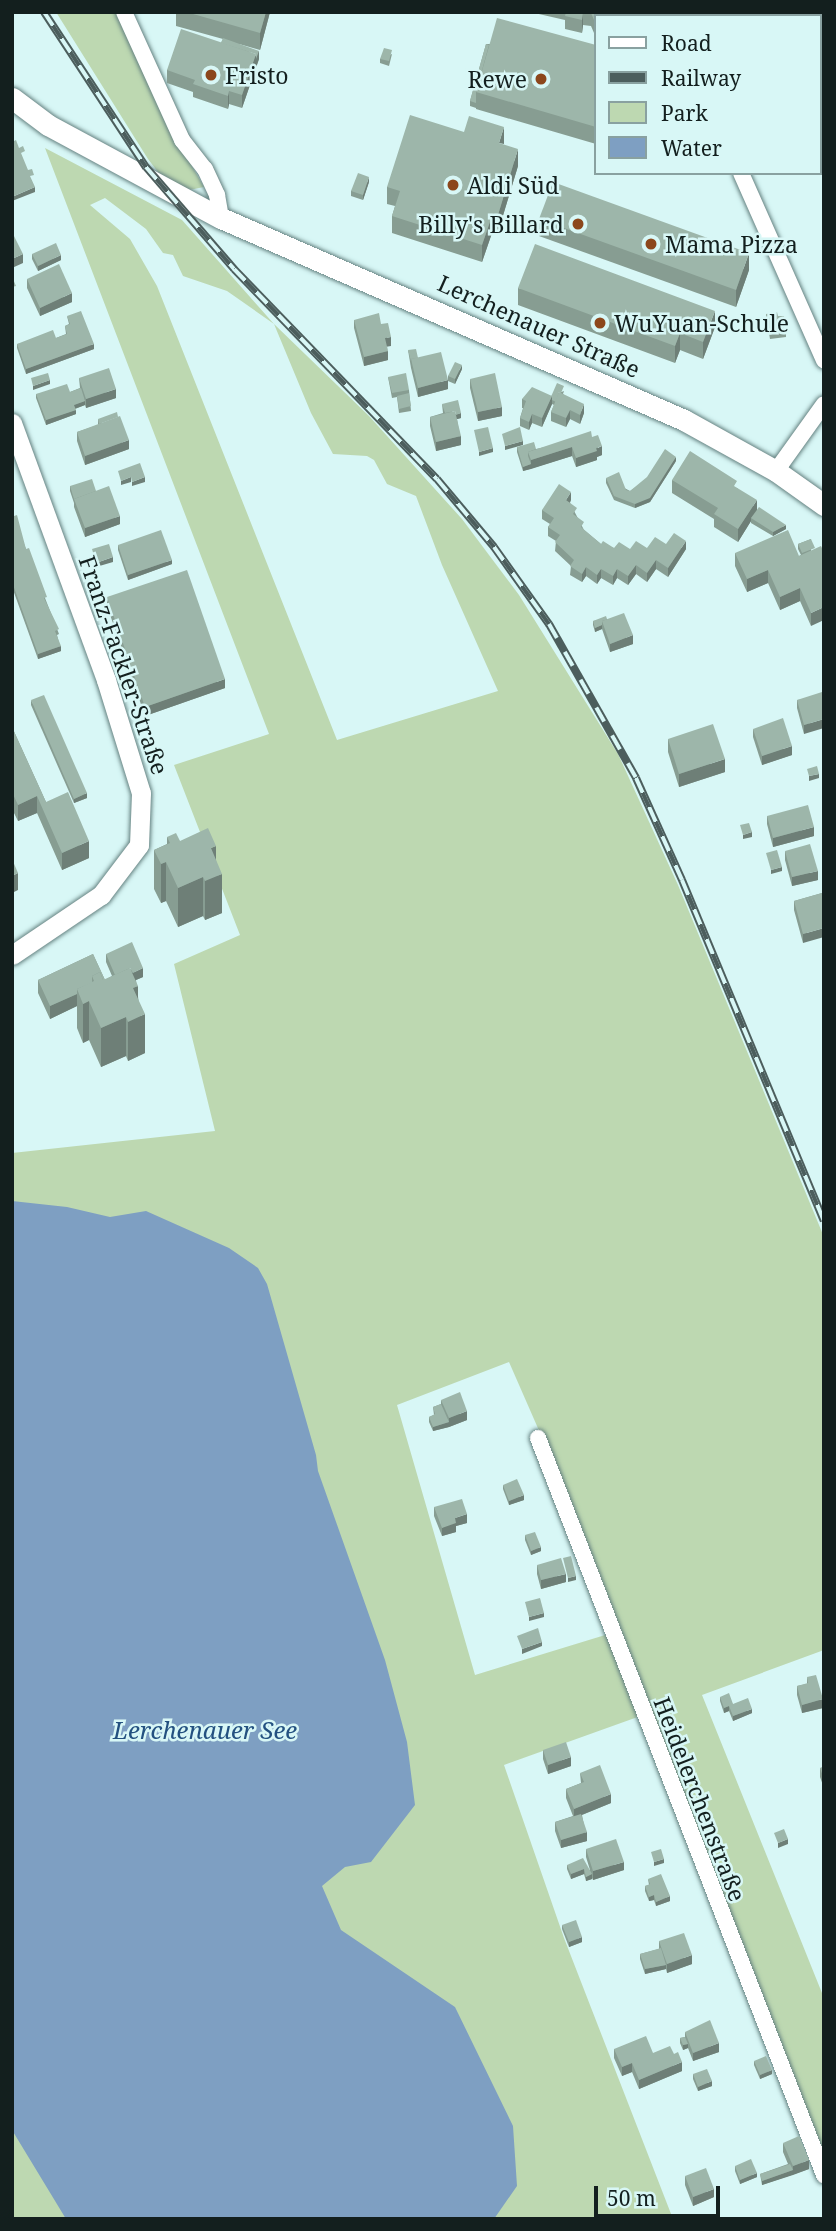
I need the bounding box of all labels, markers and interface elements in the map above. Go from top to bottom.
legend [594,14,822,175]
text: Road [661,29,712,57]
place label: Fristo [225,61,289,89]
text: Railway [661,64,741,92]
place label: Rewe [467,65,527,93]
marker: Fristo [203,67,219,83]
marker: Rewe [533,71,549,87]
text: Park [661,99,708,127]
text: Water [661,134,722,162]
place label: Aldi Süd [467,171,559,199]
marker: Aldi Süd [445,177,461,193]
place label: Billy's Billard [418,210,564,238]
marker: Billy's Billard [570,216,586,232]
place label: Mama Pizza [665,230,798,258]
marker: Mama Pizza [643,236,659,252]
street label: Lerchenauer Straße [434,269,644,383]
place label: WuYuan-Schule [614,309,789,337]
marker: WuYuan-Schule [592,315,608,331]
street label: Franz-Fackler-Straße [74,552,174,778]
street label: Heidelerchenstraße [648,1693,752,1905]
water label: Lerchenauer See [113,1716,297,1744]
scale bar [598,2172,724,2216]
text: 50 m [607,2184,656,2212]

